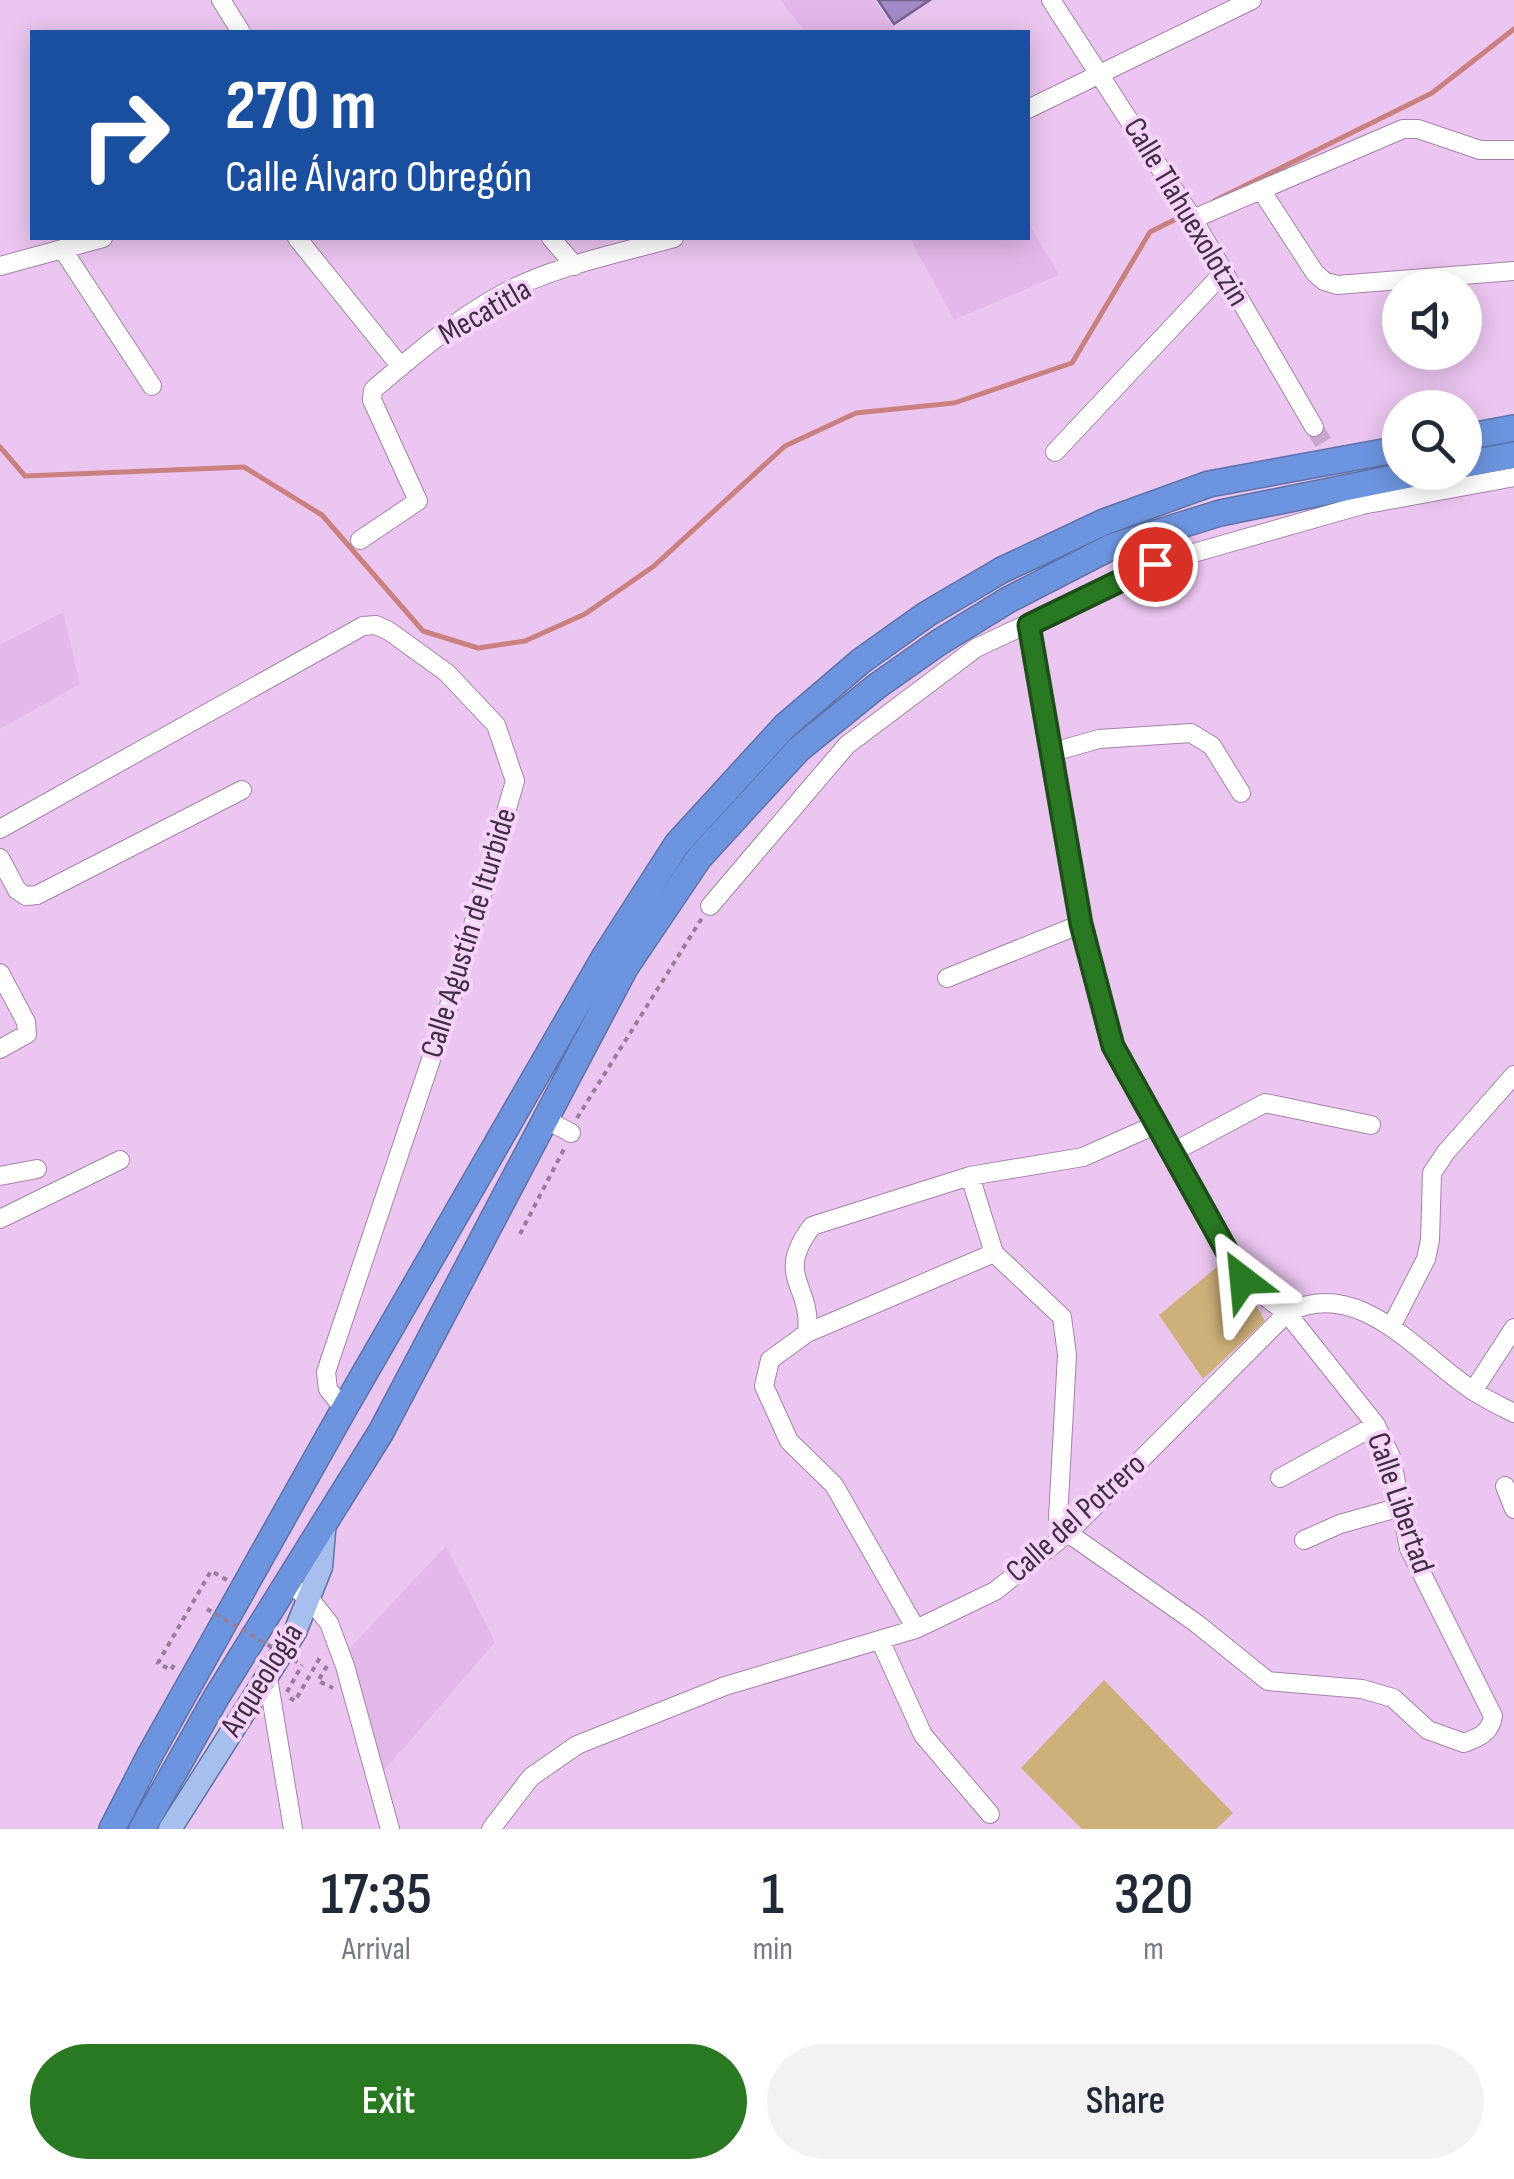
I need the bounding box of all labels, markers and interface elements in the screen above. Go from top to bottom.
text: 270 m [225,65,377,149]
icon: right [60,70,190,200]
street label: Calle Tlahuexolotzin [1114,111,1258,313]
text: Calle Álvaro Obregón [225,150,533,205]
street label: Mecatitla [432,270,538,354]
map controls [1382,270,1482,490]
button: sound [1382,270,1482,370]
button: search [1382,390,1482,490]
pin [1113,522,1198,607]
icon: arrive [1128,537,1183,592]
street label: Calle Agustín de Iturbide [412,803,526,1063]
position arrow [1191,1228,1295,1332]
street label: Calle Libertad [1358,1428,1442,1578]
street label: Calle del Potrero [998,1445,1154,1591]
street label: Arqueología [212,1616,312,1745]
text: 17:35 [321,1859,432,1931]
text: 1 [762,1859,784,1931]
text: 320 [1114,1859,1193,1931]
text: Arrival [342,1930,411,1969]
text: min [753,1930,793,1969]
text: m [1143,1930,1164,1969]
button: Exit [30,2044,747,2159]
button: Share [767,2044,1484,2159]

